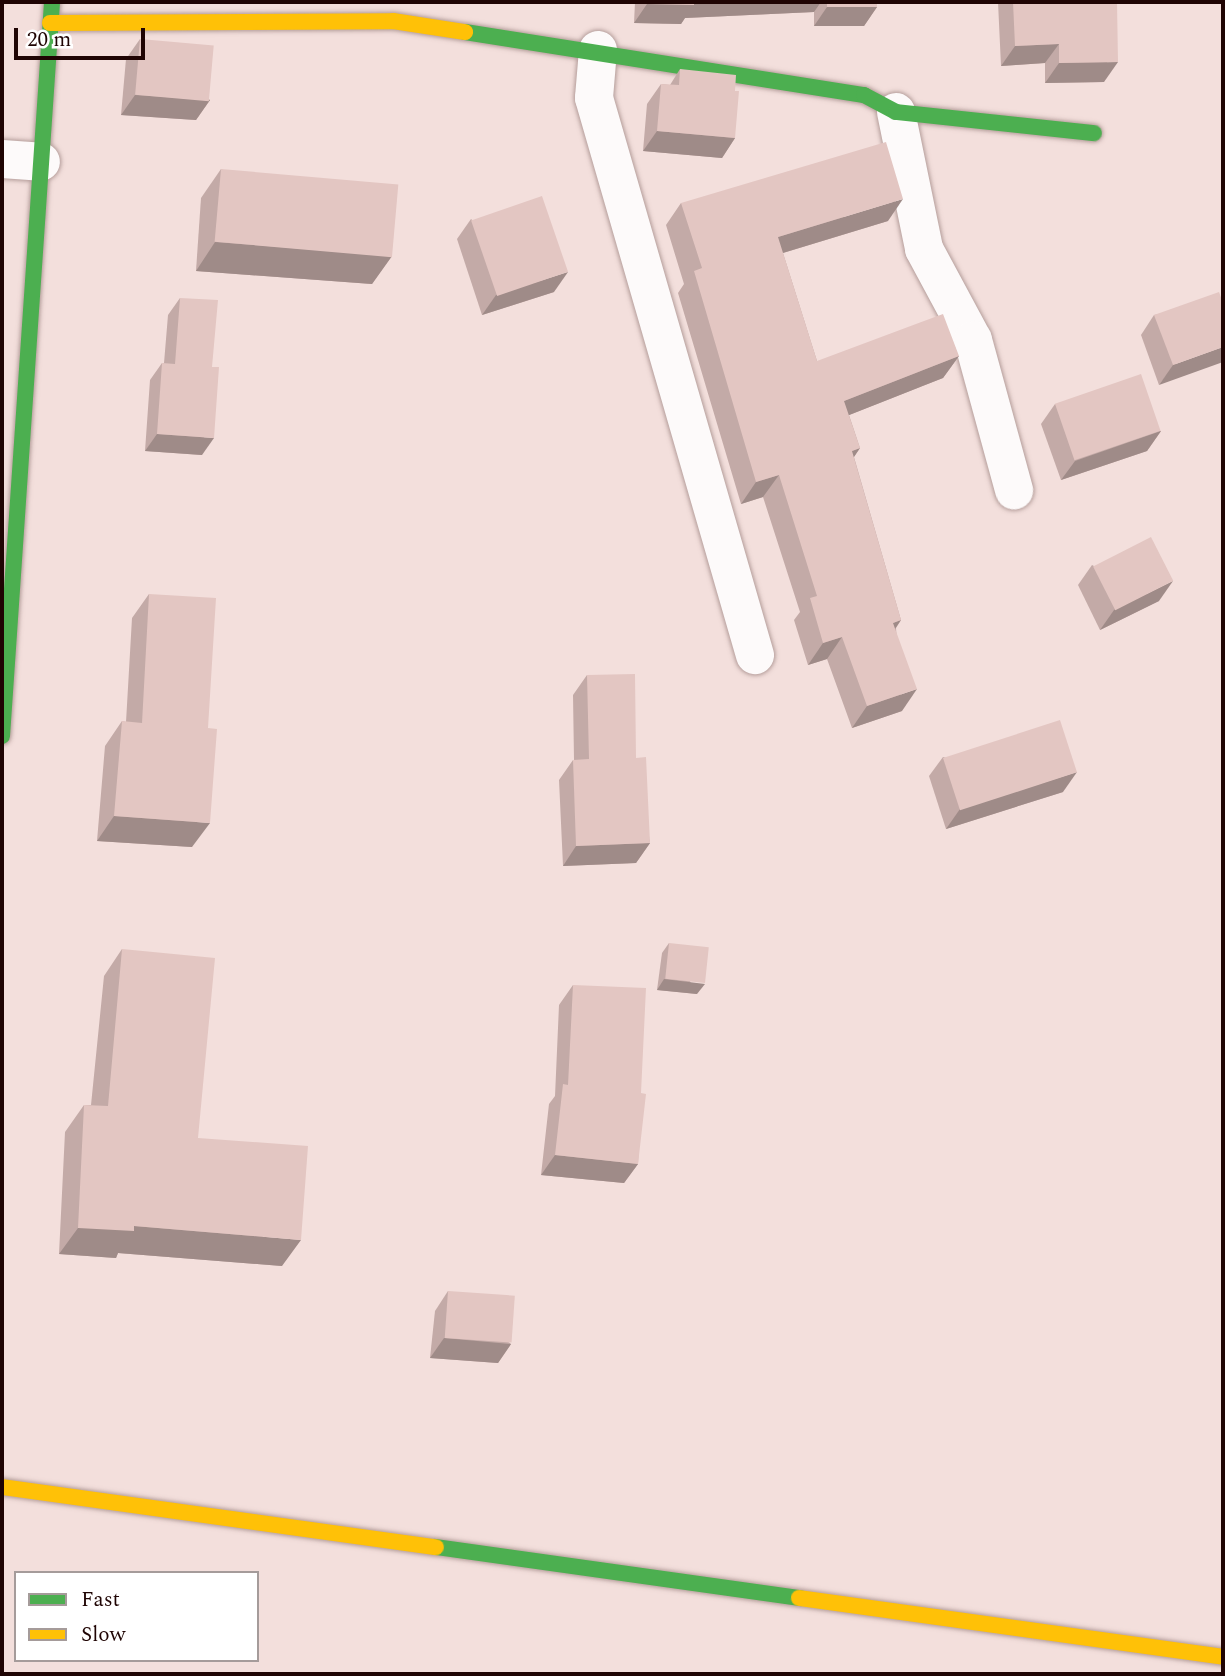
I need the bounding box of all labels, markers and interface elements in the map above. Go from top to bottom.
scale bar [18,14,149,58]
text: 20 m [27,24,71,56]
legend [14,1571,259,1662]
text: Fast [81,1584,120,1616]
text: Slow [81,1619,125,1651]

